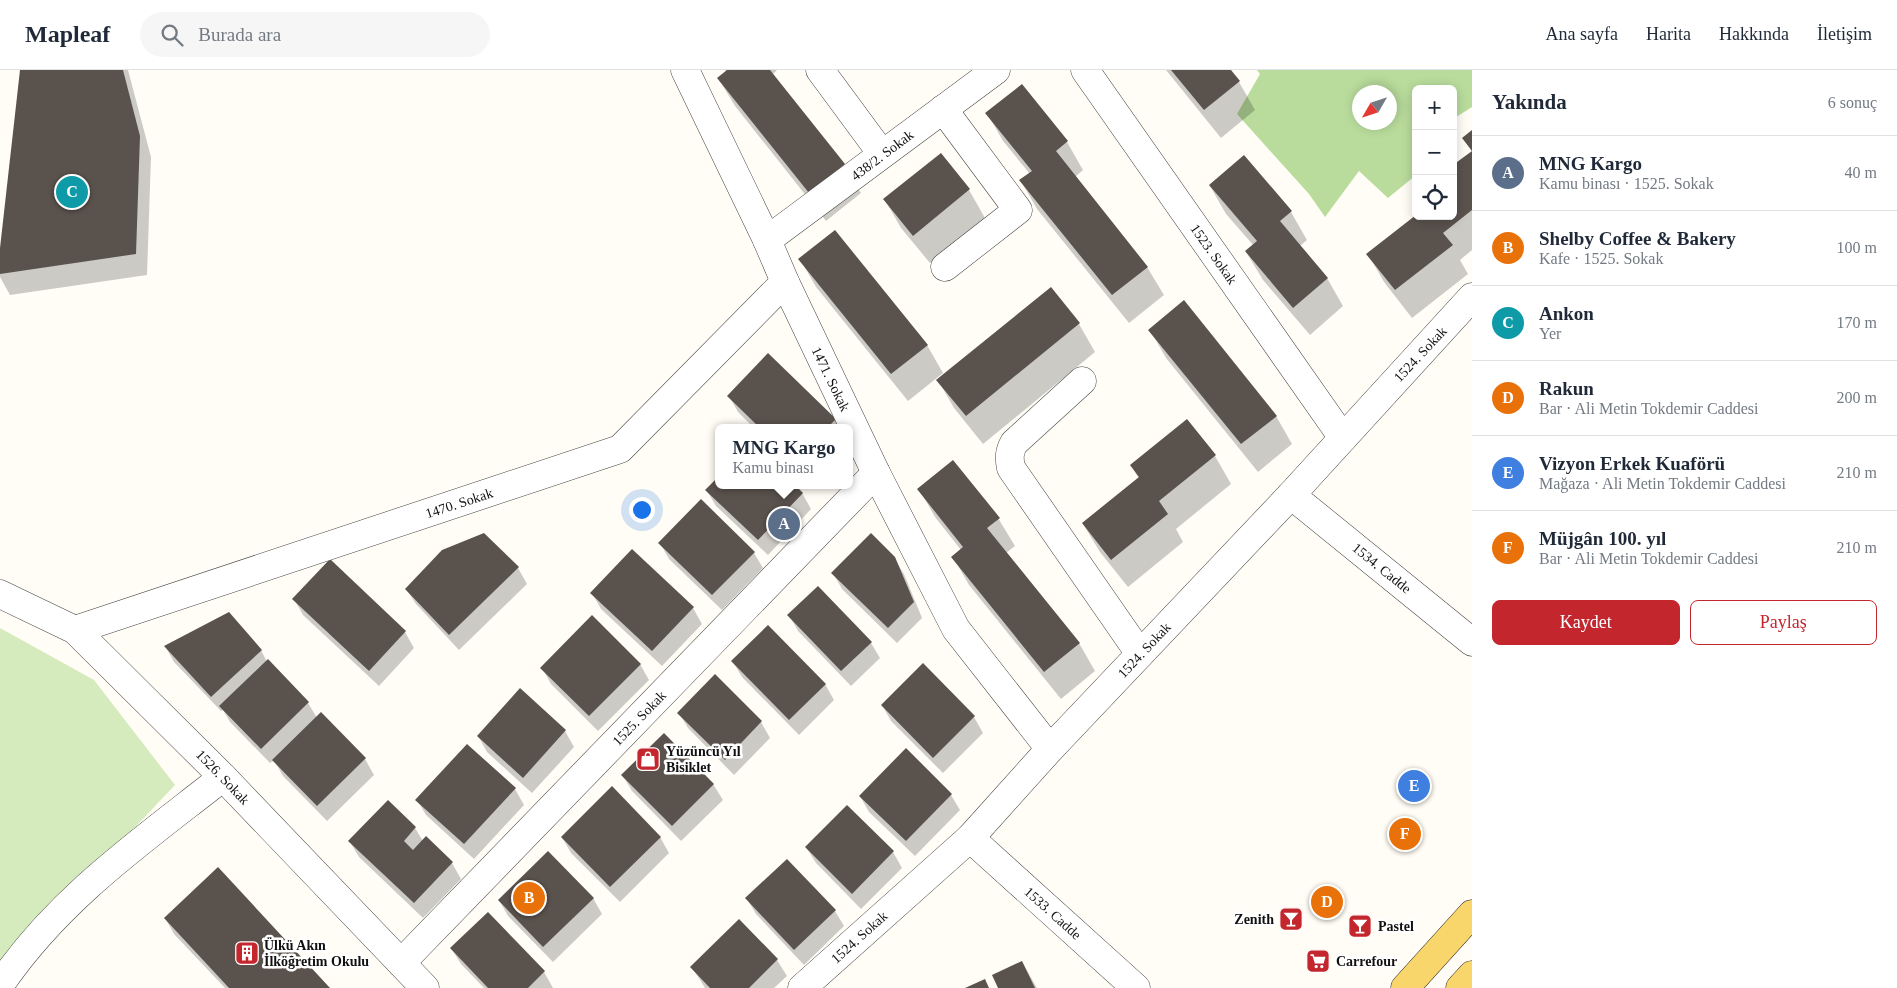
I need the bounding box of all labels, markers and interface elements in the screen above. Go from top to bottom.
search box [140,12,490,57]
text: Mapleaf [25,21,110,47]
icon: search [158,21,186,49]
text: Burada ara [198,24,281,45]
text: Ana sayfa [1546,24,1618,44]
text: Harita [1646,24,1691,44]
text: Hakkında [1719,24,1789,44]
text: İletişim [1817,24,1872,44]
north arrow [1352,85,1397,130]
map controls [1412,85,1457,220]
button: + [1412,85,1457,130]
text: Yakında [1492,90,1567,114]
text: 6 sonuç [1828,94,1877,111]
street label: 438/2. Sokak [848,127,916,184]
button: − [1412,130,1457,175]
text: MNG Kargo [1539,153,1642,174]
text: A [1502,164,1514,181]
text: 40 m [1845,164,1877,181]
pin: C [56,173,88,211]
button: locate [1412,175,1457,220]
text: Kamu binası · 1525. Sokak [1539,175,1714,192]
street label: 1523. Sokak [1187,221,1240,287]
text: Shelby Coffee & Bakery [1539,228,1736,249]
text: B [1503,239,1513,256]
text: 100 m [1837,239,1877,256]
text: Kafe · 1525. Sokak [1539,250,1663,267]
text: Ankon [1539,303,1594,324]
text: C [1502,314,1514,331]
text: 170 m [1837,314,1877,331]
street label: 1524. Sokak [1391,324,1450,385]
text: Yer [1539,325,1561,342]
street label: 1471. Sokak [808,344,853,414]
text: Rakun [1539,378,1594,399]
text: D [1502,389,1514,406]
text: 200 m [1837,389,1877,406]
text: Bar · Ali Metin Tokdemir Caddesi [1539,400,1758,417]
popup [715,424,853,489]
text: MNG Kargo [733,437,835,458]
text: Vizyon Erkek Kuaförü [1539,453,1725,474]
text: Kamu binası [733,459,814,476]
text: E [1503,464,1513,481]
text: 210 m [1837,464,1877,481]
text: Mağaza · Ali Metin Tokdemir Caddesi [1539,475,1786,492]
street label: 1470. Sokak [424,486,495,521]
your location [629,497,655,523]
pin: A [768,505,800,543]
text: Müjgân 100. yıl [1539,528,1666,549]
text: F [1503,539,1513,556]
text: 210 m [1837,539,1877,556]
street label: 1534. Cadde [1349,540,1414,596]
text: Bar · Ali Metin Tokdemir Caddesi [1539,550,1758,567]
button: Kaydet [1492,600,1680,645]
button: Paylaş [1690,600,1877,645]
street label: 1524. Sokak [1115,620,1174,681]
street label: 1525. Sokak [610,688,669,749]
place label: Yüzüncü Yıl Bisiklet [666,744,741,775]
shop icon: Yüzüncü Yıl Bisiklet [635,746,661,772]
street label: 1526. Sokak [193,747,252,808]
pin: E [1398,767,1430,805]
pin: F [1389,815,1421,853]
pin: B [513,879,545,917]
pin: D [1311,883,1343,921]
street label: 1533. Cadde [1021,884,1084,943]
bar icon: Zenith [1278,906,1304,932]
street label: 1524. Sokak [828,908,890,966]
place label: Zenith [1234,912,1274,927]
bar icon: Pastel [1347,913,1373,939]
place label: Pastel [1378,919,1414,934]
place label: Ülkü Akın İlköğretim Okulu [264,937,369,969]
building icon: Ülkü Akın İlköğretim Okulu [234,940,260,966]
supermarket icon: Carrefour [1305,948,1331,974]
place label: Carrefour [1336,954,1397,969]

